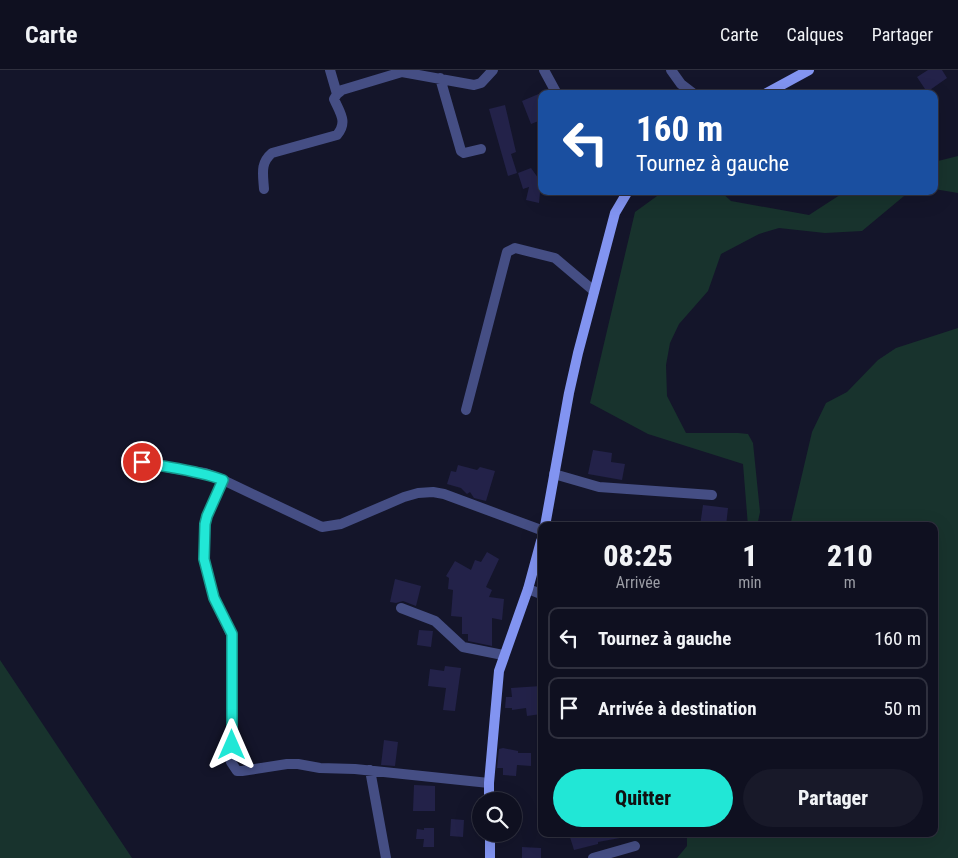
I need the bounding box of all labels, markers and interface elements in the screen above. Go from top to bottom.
text: Carte [25,21,77,49]
text: Carte [720,24,759,45]
text: Calques [787,24,844,45]
text: Partager [872,24,933,45]
text: 160 m [636,109,723,150]
icon: left [553,110,618,175]
text: Tournez à gauche [636,151,789,176]
pin [121,441,163,483]
icon: arrive [128,448,156,476]
text: 08:25 [603,538,673,573]
text: 1 [742,538,757,573]
text: 210 [827,538,873,573]
text: Arrivée [616,573,660,592]
text: min [738,573,762,592]
text: m [844,573,856,592]
icon: left [555,624,583,652]
text: Tournez à gauche [598,627,731,650]
text: 160 m [874,627,921,650]
icon: arrive [555,694,583,722]
text: Arrivée à destination [598,697,757,720]
text: 50 m [884,697,921,720]
position arrow [205,718,257,770]
button: Quitter [553,769,733,827]
button: Partager [743,769,923,827]
map controls [472,792,522,842]
button: search [472,792,522,842]

